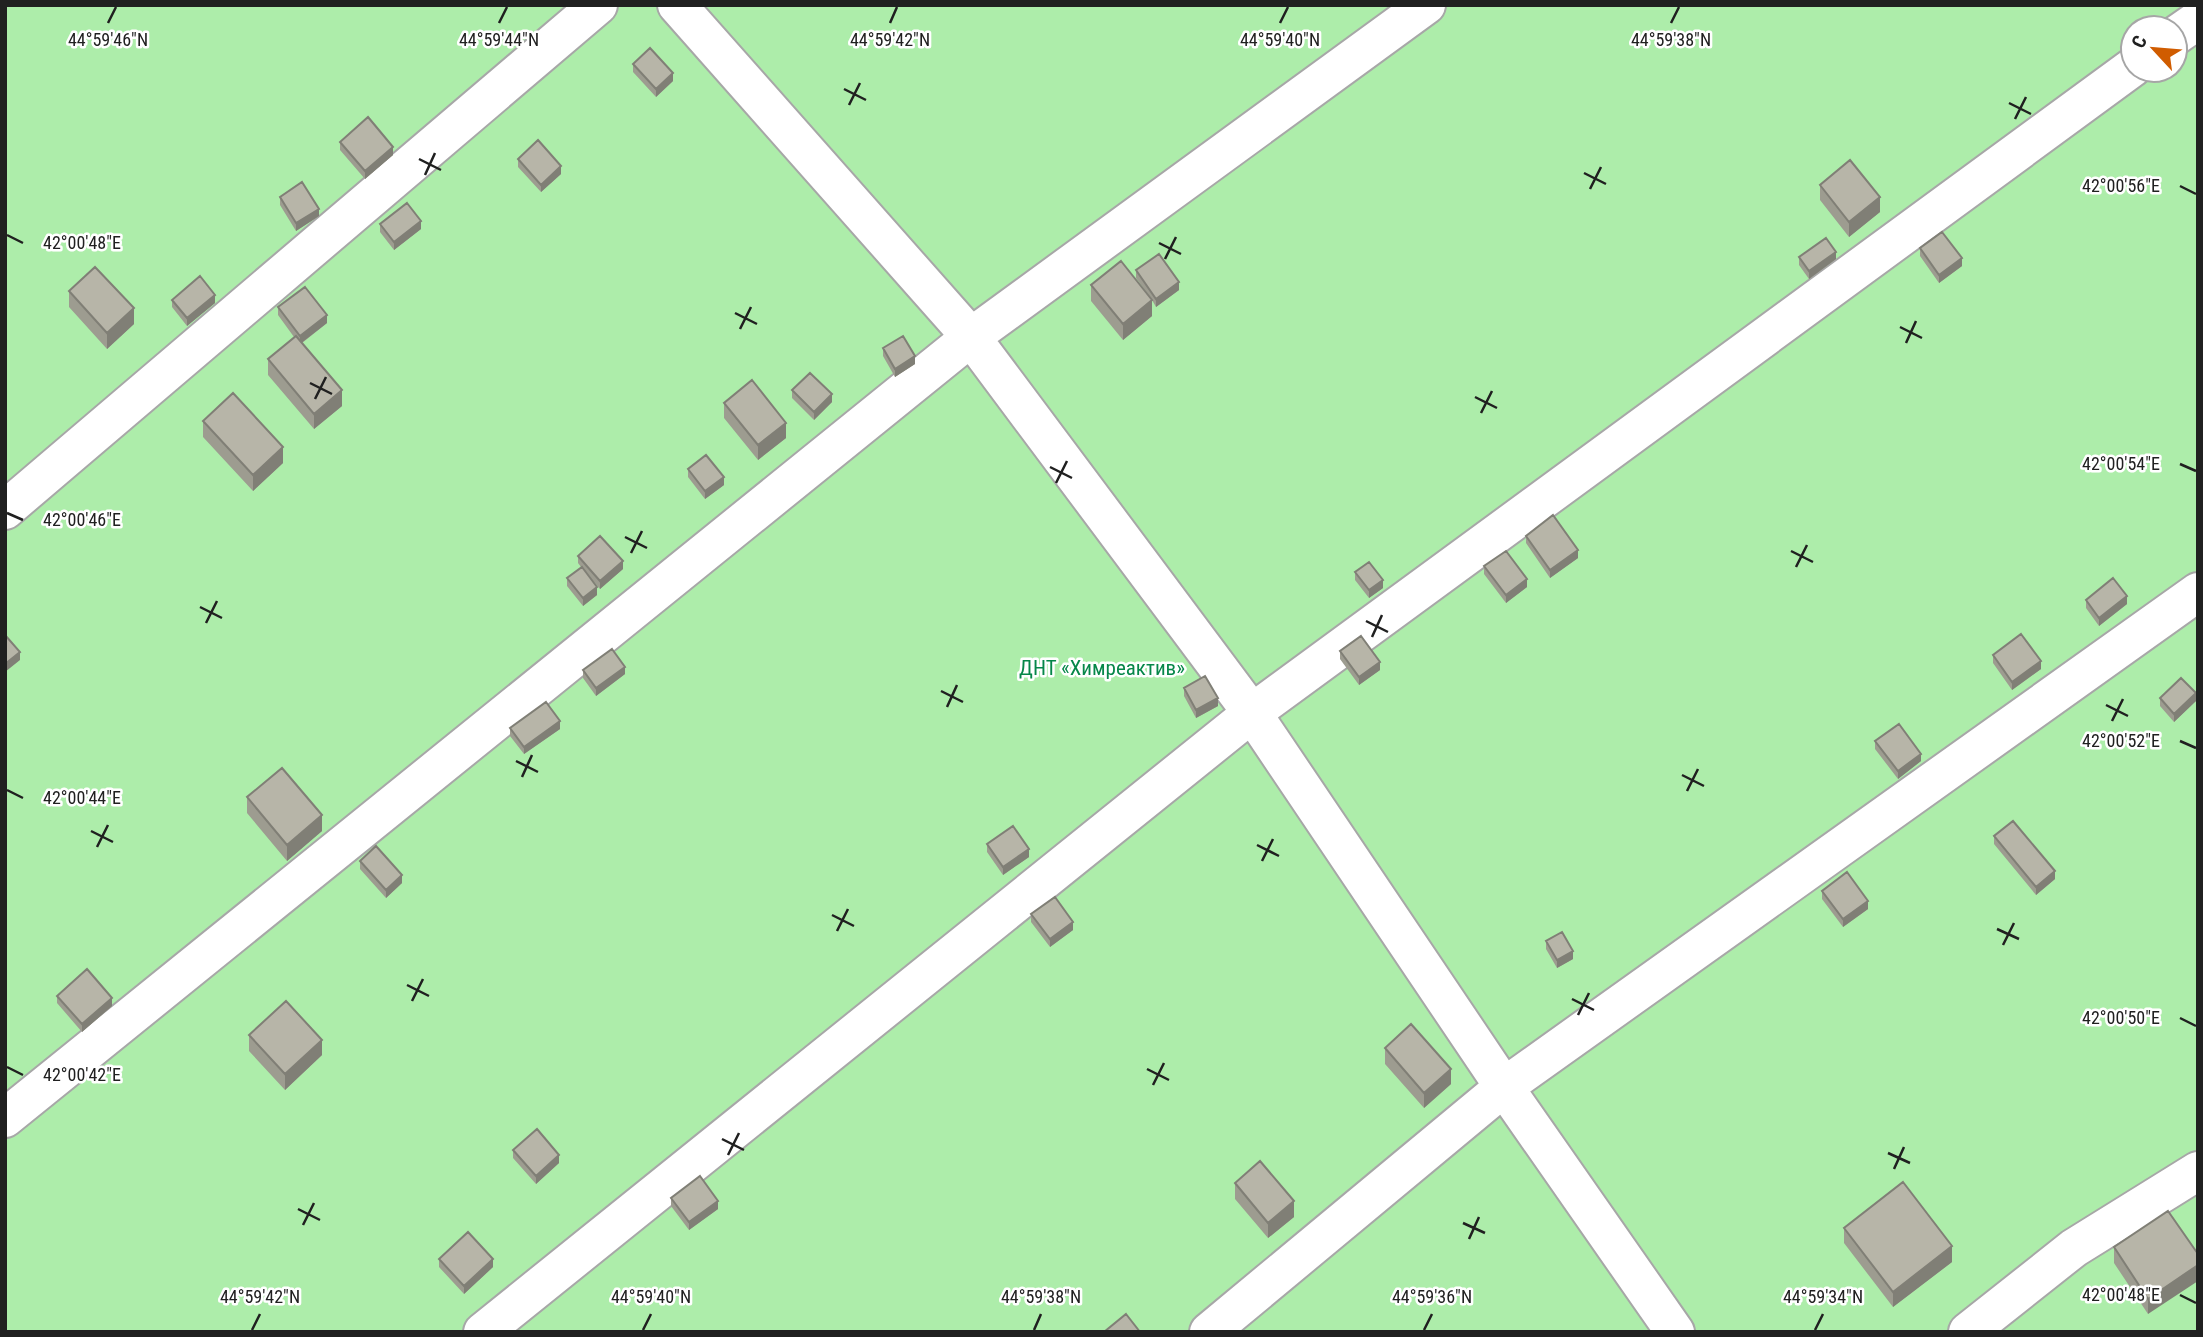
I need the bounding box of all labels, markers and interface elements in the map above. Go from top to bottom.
north arrow [2119,14,2189,84]
text: 44°59'46"N [68,29,148,50]
text: 44°59'44"N [459,29,539,50]
text: 44°59'42"N [850,29,930,50]
text: 44°59'40"N [1240,29,1320,50]
text: 44°59'38"N [1631,29,1711,50]
text: С [2126,32,2152,52]
text: 42°00'56"E [2082,175,2160,196]
text: 42°00'48"E [43,232,121,253]
text: 42°00'54"E [2082,453,2160,474]
text: 42°00'46"E [43,509,121,530]
park label: ДНТ «Химреактив» [1019,656,1185,680]
text: 42°00'52"E [2082,730,2160,751]
text: 42°00'44"E [43,787,121,808]
text: 42°00'50"E [2082,1007,2160,1028]
text: 42°00'42"E [43,1064,121,1085]
text: 42°00'48"E [2082,1284,2160,1305]
text: 44°59'42"N [220,1286,300,1307]
text: 44°59'40"N [611,1286,691,1307]
text: 44°59'38"N [1001,1286,1081,1307]
text: 44°59'36"N [1392,1286,1472,1307]
text: 44°59'34"N [1783,1286,1863,1307]

